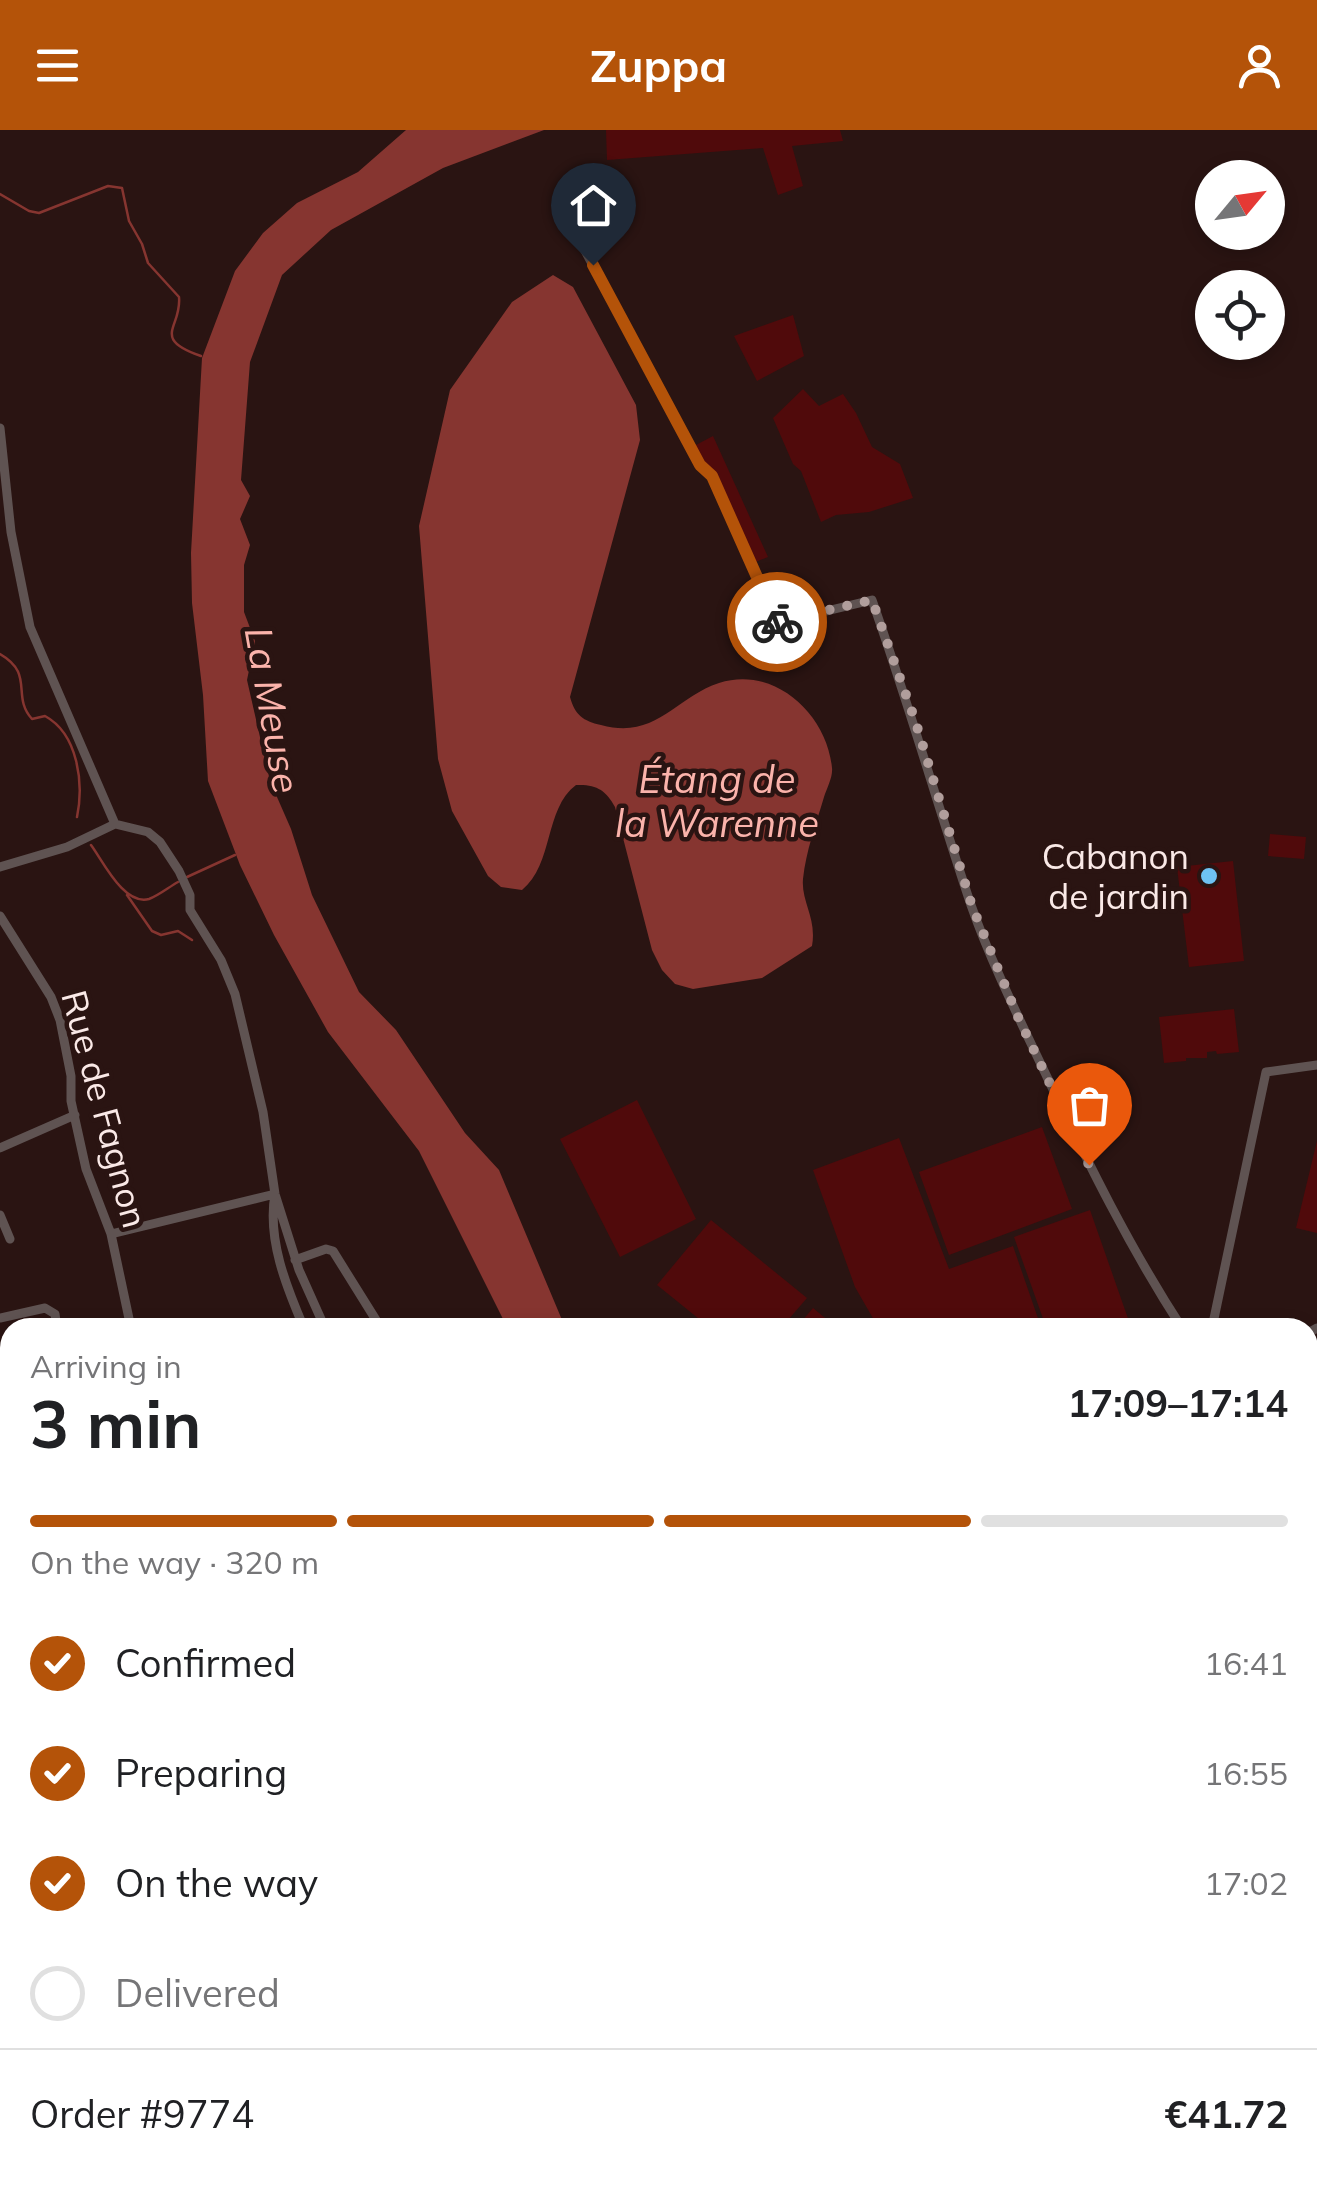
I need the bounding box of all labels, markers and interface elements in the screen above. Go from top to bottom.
text: Zuppa [590,37,727,93]
icon: menu [30,38,85,93]
icon: person [1232,38,1287,93]
north arrow [1195,160,1285,250]
map controls [1195,160,1285,360]
pin [551,163,636,266]
icon: home [566,178,621,233]
button: locate [1195,270,1285,360]
courier [727,572,827,672]
icon: bike [750,595,805,650]
water label: La Meuse [235,623,311,797]
water label: Étang de la Warenne [615,755,819,847]
place label: Cabanon de jardin [1042,834,1189,918]
marker: Cabanon de jardin [1198,865,1220,887]
street label: Rue de Fagnon [52,986,158,1232]
pin [1047,1063,1132,1166]
icon: bag [1062,1078,1117,1133]
text: Arriving in [30,1346,182,1386]
text: 17:09–17:14 [1068,1379,1288,1427]
text: 3 min [30,1383,201,1464]
text: On the way · 320 m [30,1542,319,1582]
icon: check [30,1636,85,1691]
text: Confirmed [115,1639,296,1687]
text: 16:41 [1204,1643,1288,1683]
icon: check [30,1746,85,1801]
text: Preparing [115,1749,287,1797]
text: 16:55 [1204,1753,1288,1793]
icon: check [30,1856,85,1911]
text: On the way [115,1859,318,1907]
text: 17:02 [1204,1863,1288,1903]
text: Delivered [115,1969,280,2017]
text: Order #9774 [30,2090,254,2138]
text: €41.72 [1165,2090,1288,2138]

